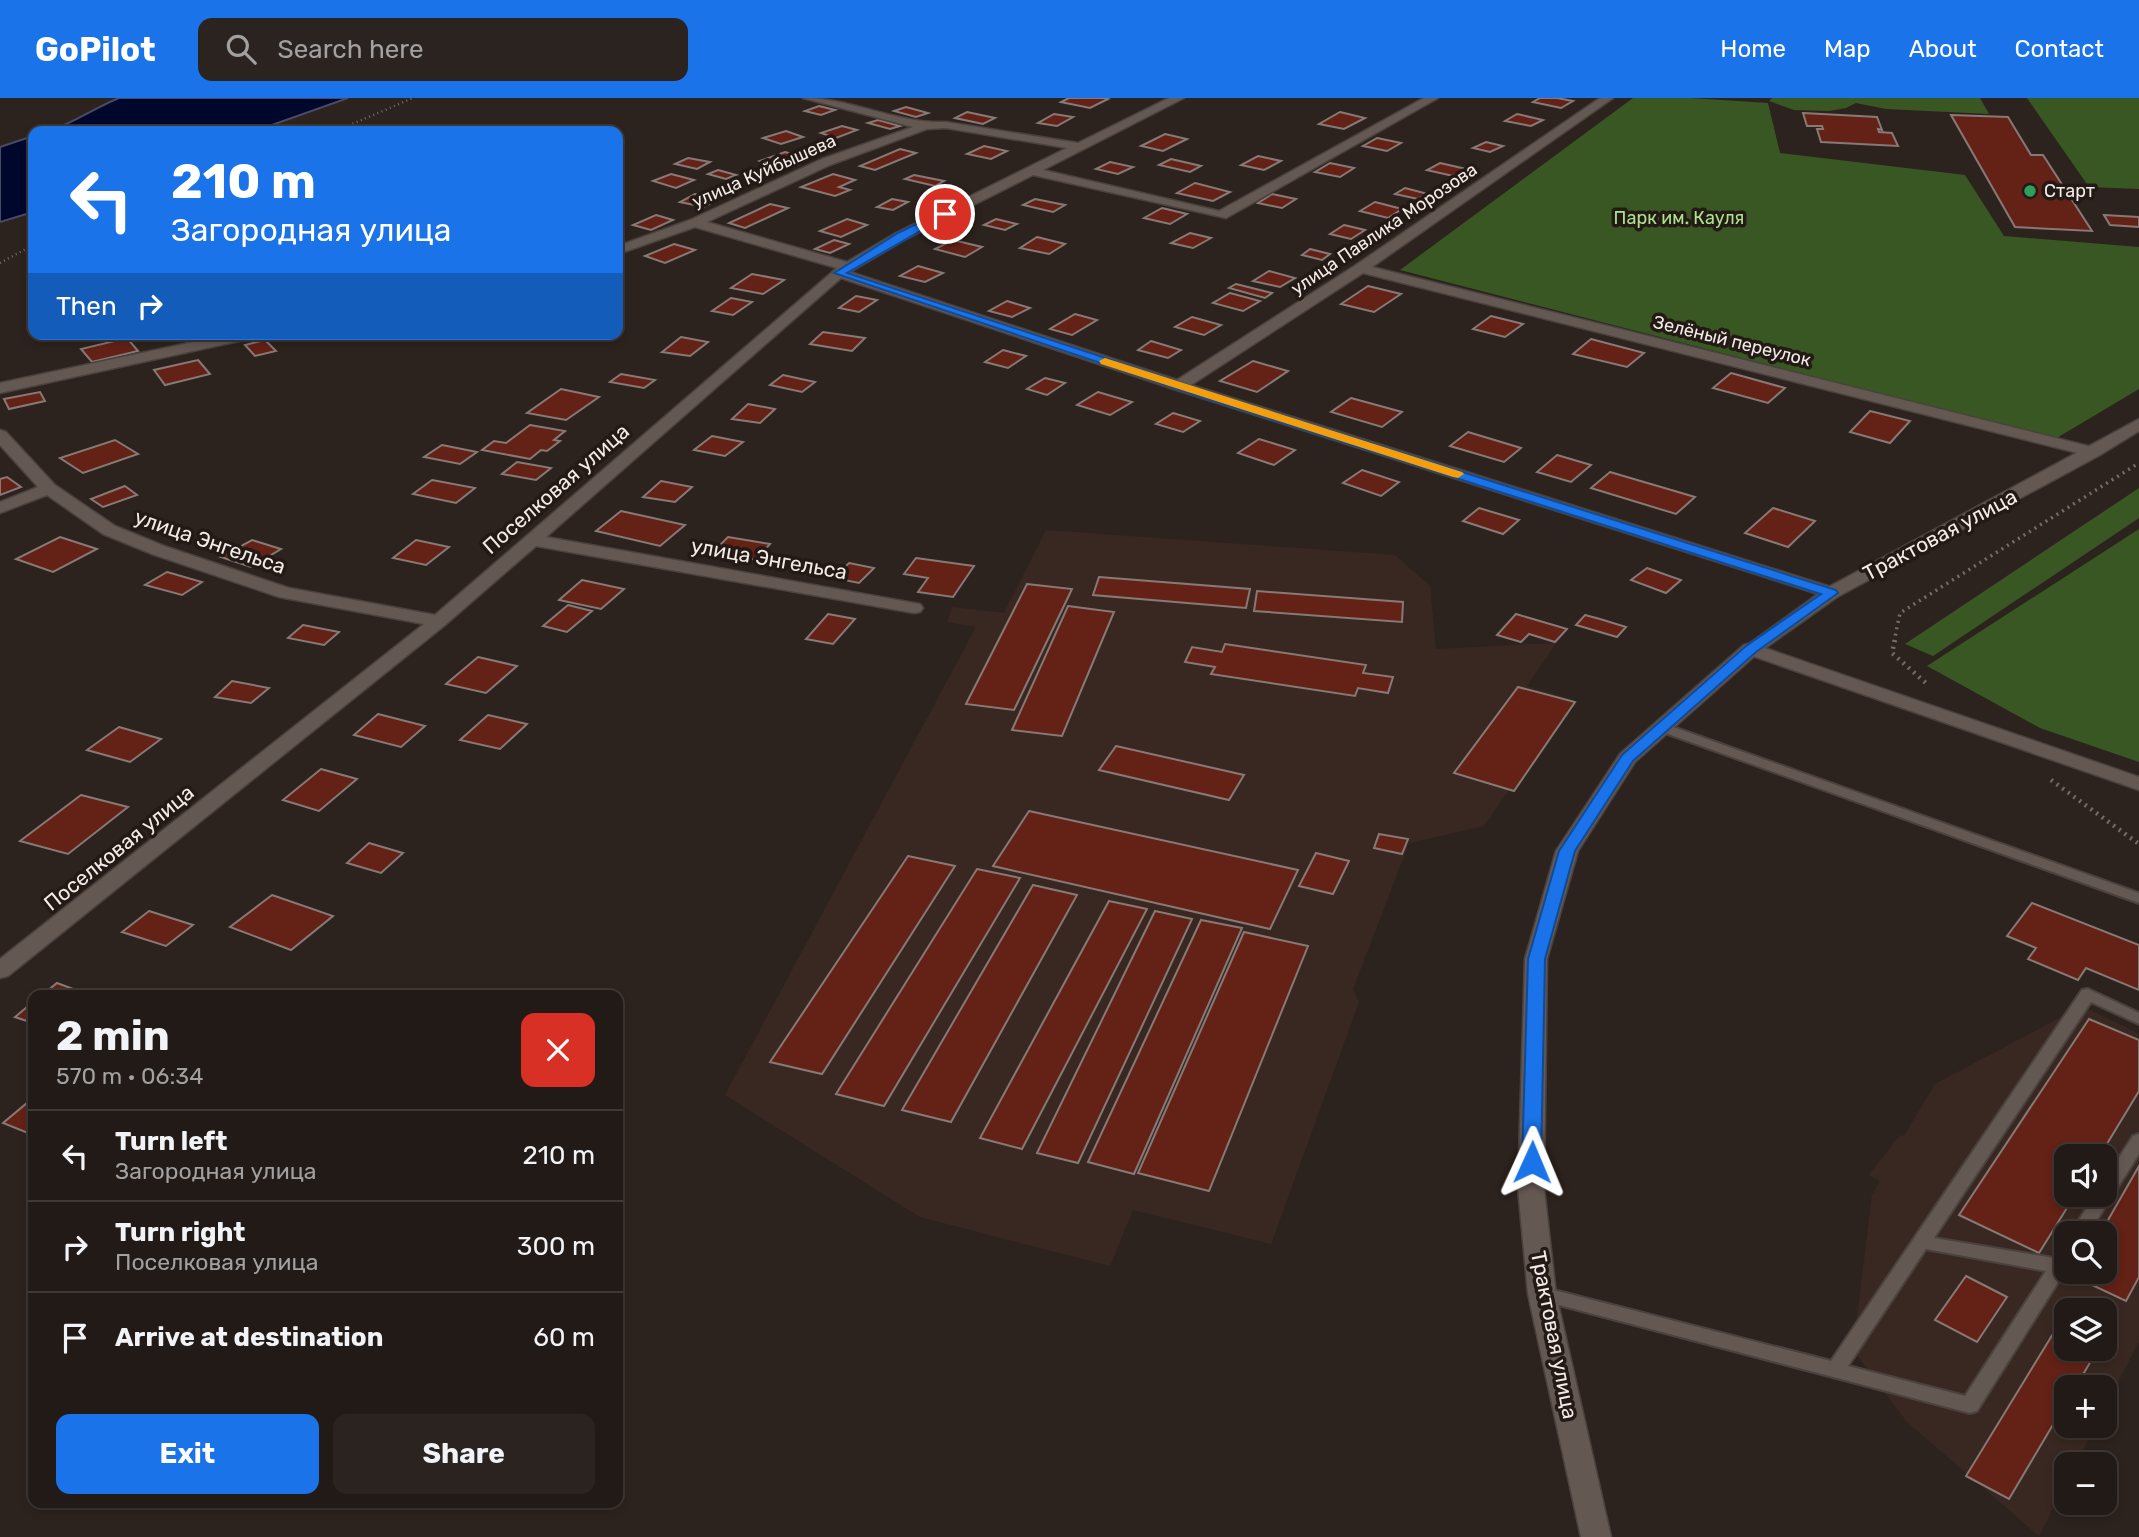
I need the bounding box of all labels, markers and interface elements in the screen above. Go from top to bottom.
search box [198,18,688,81]
text: GoPilot [35,30,156,69]
icon: search [222,30,260,68]
text: Search here [278,34,423,65]
text: Home [1720,35,1786,63]
text: Map [1824,35,1871,63]
text: About [1909,35,1977,63]
text: Contact [2015,35,2104,63]
street label: улица Куйбышева [689,129,839,213]
text: 210 m [171,152,316,210]
icon: left [56,154,147,245]
street label: улица Павлика Морозова [1287,158,1481,300]
place label: Старт [2044,180,2095,202]
marker: Старт [2022,183,2038,199]
pin [915,184,975,244]
icon: arrive [926,195,964,233]
park label: Парк им. Кауля [1614,207,1744,229]
text: Загородная улица [171,211,451,249]
icon: right [131,287,169,325]
text: Then [56,291,117,322]
street label: Зелёный переулок [1651,311,1813,371]
street label: Поселковая улица [477,418,634,559]
street label: Трактовая улица [1859,483,2021,586]
street label: улица Энгельса [131,504,289,579]
street label: улица Энгельса [689,532,849,585]
street label: Поселковая улица [39,779,199,916]
text: 2 min [56,1011,170,1061]
button: close [521,1013,595,1087]
text: 570 m · 06:34 [56,1062,203,1090]
position arrow [1495,1125,1569,1199]
text: Turn left [115,1126,227,1157]
icon: left [56,1137,94,1175]
text: 210 m [523,1140,595,1171]
map controls [2054,1144,2117,1515]
button: sound [2054,1144,2117,1207]
text: Загородная улица [115,1157,317,1185]
text: Turn right [115,1217,245,1248]
button: search [2054,1221,2117,1284]
icon: right [56,1228,94,1266]
text: 300 m [517,1231,595,1262]
text: Поселковая улица [115,1248,318,1276]
street label: Трактовая улица [1526,1249,1583,1421]
button: layers [2054,1298,2117,1361]
icon: arrive [56,1319,94,1357]
text: Arrive at destination [115,1322,383,1353]
text: 60 m [533,1322,595,1353]
button: + [2054,1375,2117,1438]
button: Exit [56,1414,319,1494]
button: Share [333,1414,595,1494]
button: − [2054,1452,2117,1515]

